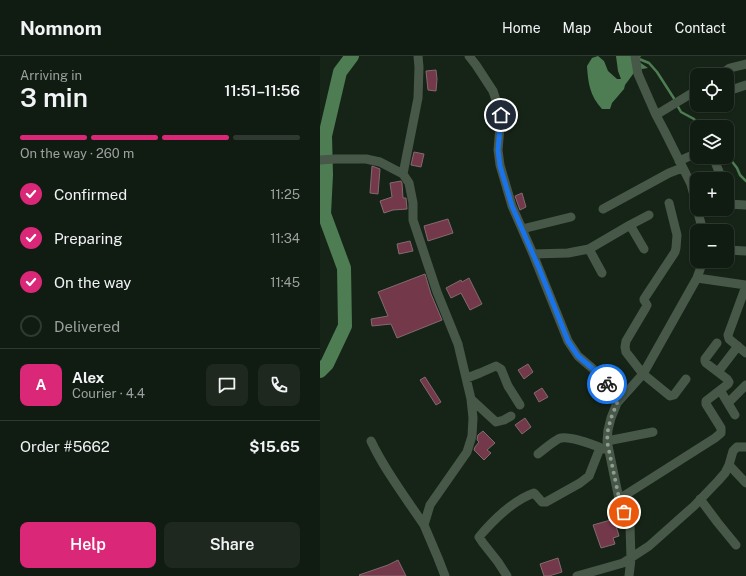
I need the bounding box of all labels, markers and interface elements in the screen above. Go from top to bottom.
text: Nomnom [20,17,102,39]
text: Home [502,20,541,36]
text: Map [563,20,591,36]
text: About [613,20,653,36]
text: Contact [675,20,726,36]
text: Arriving in [20,68,82,83]
map controls [690,68,734,268]
button: locate [690,68,734,112]
text: 3 min [20,82,88,113]
text: 11:51–11:56 [224,82,300,99]
pin [484,98,518,132]
icon: home [490,104,512,126]
button: layers [690,120,734,164]
text: On the way · 260 m [20,146,134,161]
button: + [690,172,734,216]
icon: check [20,183,42,205]
text: Confirmed [54,186,127,203]
text: 11:25 [270,187,300,202]
button: − [690,224,734,268]
icon: check [20,227,42,249]
text: Preparing [54,230,123,247]
text: 11:34 [270,231,300,246]
icon: check [20,271,42,293]
text: On the way [54,274,131,291]
text: 11:45 [270,275,300,290]
text: Delivered [54,318,120,335]
button: chat [206,364,248,406]
button: phone [258,364,300,406]
courier [587,364,627,404]
text: Alex [72,369,104,386]
icon: bike [596,373,618,395]
text: A [36,376,46,393]
text: Courier · 4.4 [72,386,145,401]
text: Order #5662 [20,438,110,455]
text: $15.65 [249,438,300,455]
pin [607,495,641,529]
icon: bag [613,501,635,523]
button: Help [20,522,156,568]
button: Share [164,522,300,568]

